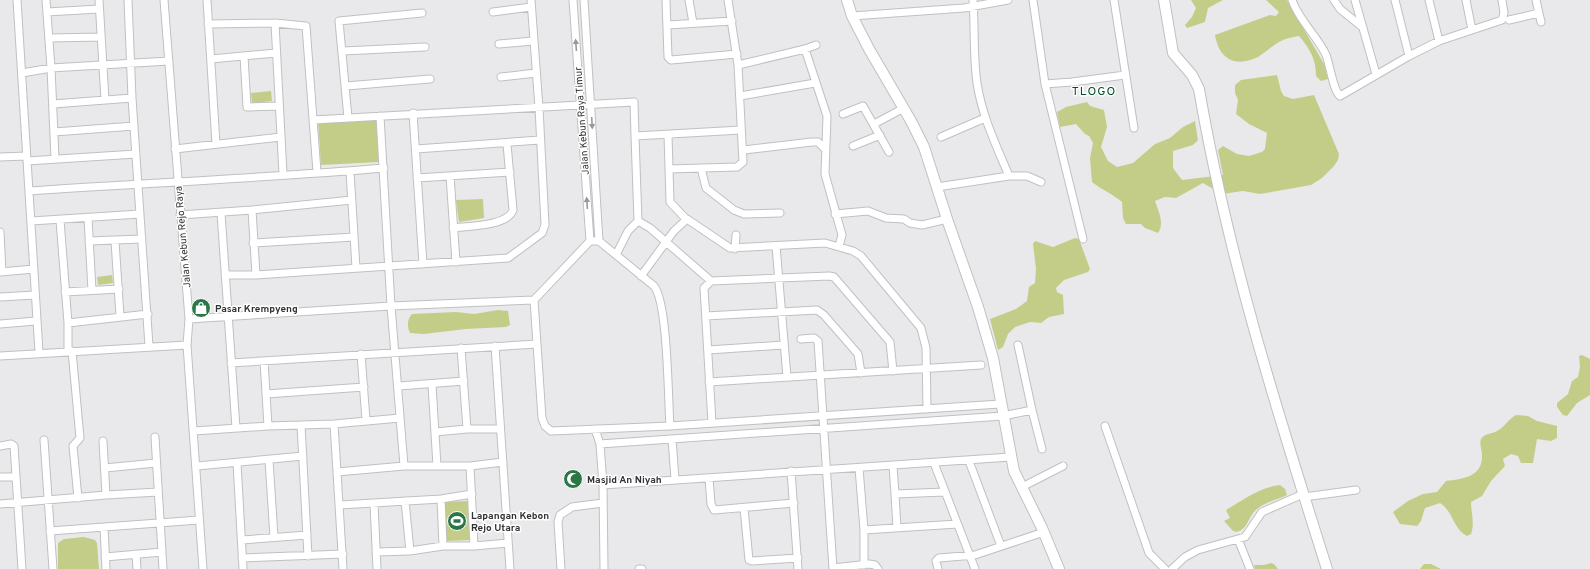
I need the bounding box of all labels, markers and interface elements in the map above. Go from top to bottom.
one-way arrow [572,39,579,51]
street label: Jalan Kebun Raya Timur [572,66,593,175]
district label: TLOGO [1072,84,1116,100]
one-way arrow [589,117,596,129]
street label: Jalan Kebun Rejo Raya [173,185,194,288]
one-way arrow [584,197,591,209]
shop icon: Pasar Krempyeng [190,297,212,319]
place label: Pasar Krempyeng [215,303,298,316]
mosque icon: Masjid An Niyah [562,468,584,490]
place label: Masjid An Niyah [587,474,662,487]
sports icon: Lapangan Kebon Rejo Utara [446,510,468,532]
place label: Lapangan Kebon Rejo Utara [471,510,549,535]

